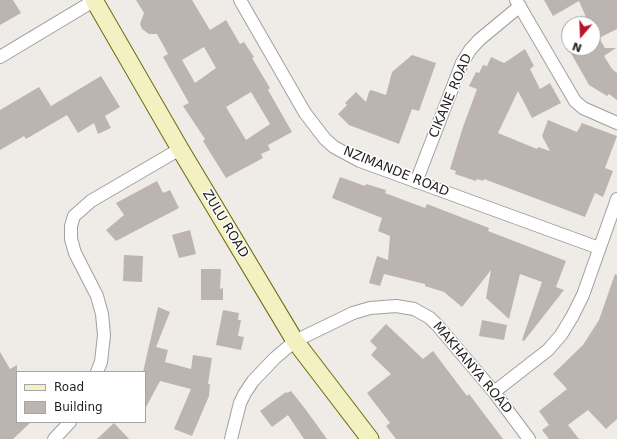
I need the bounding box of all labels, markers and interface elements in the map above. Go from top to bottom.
north arrow [561,16,601,56]
text: N [571,39,584,55]
street label: CIKANE ROAD [426,51,476,141]
street label: NZIMANDE ROAD [341,144,451,200]
street label: ZULU ROAD [199,187,251,261]
street label: MAKHANYA ROAD [429,319,515,417]
legend [16,371,146,423]
text: Road [54,380,84,394]
text: Building [54,400,103,414]

